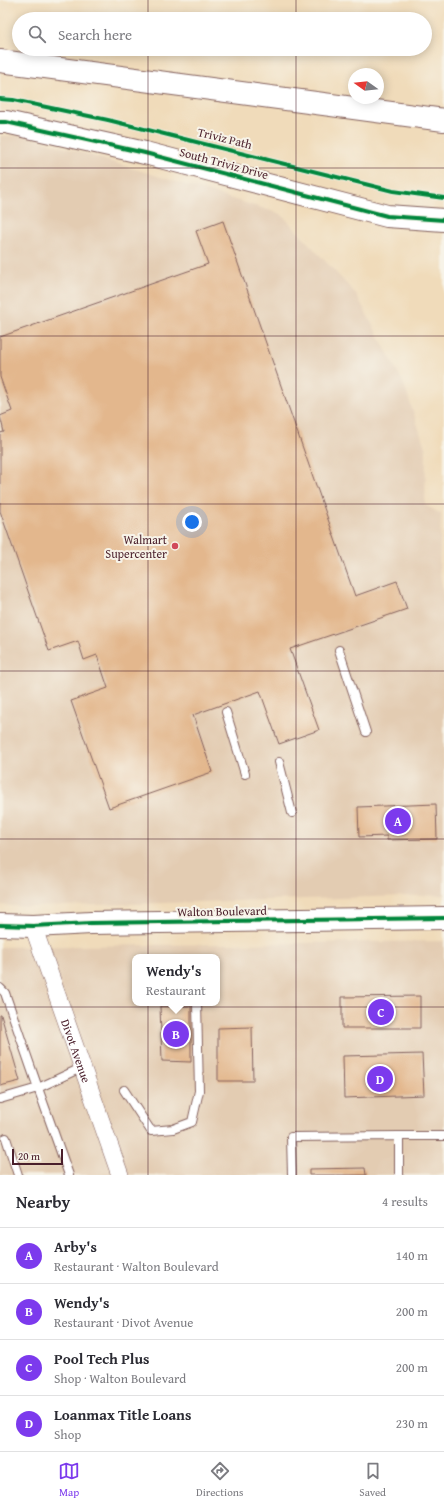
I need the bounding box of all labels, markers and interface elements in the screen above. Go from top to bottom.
search box [12,12,432,56]
icon: search [26,23,48,45]
text: Search here [58,24,132,45]
north arrow [348,68,384,104]
street label: Triviz Path [196,123,254,153]
street label: South Triviz Drive [178,143,271,183]
your location [182,512,202,532]
place label: Walmart Supercenter [105,531,168,562]
marker: Walmart Supercenter [170,541,180,551]
pin: A [385,806,411,836]
street label: Walton Boulevard [177,902,268,920]
popup [132,954,220,1006]
text: Wendy's [146,960,201,981]
text: Restaurant [146,981,206,1000]
pin: C [368,997,394,1027]
street label: Divot Avenue [58,1016,96,1085]
pin: B [163,1019,189,1049]
pin: D [367,1064,393,1094]
scale bar [12,1147,63,1166]
text: 20 m [18,1148,40,1164]
text: Nearby [16,1189,70,1214]
text: 4 results [382,1192,428,1211]
text: Arby's [54,1236,97,1257]
text: A [25,1246,33,1265]
text: 140 m [396,1246,428,1265]
text: Restaurant · Walton Boulevard [54,1257,219,1276]
text: Wendy's [54,1292,109,1313]
text: B [25,1302,33,1321]
text: 200 m [396,1302,428,1321]
text: Restaurant · Divot Avenue [54,1313,193,1332]
text: Pool Tech Plus [54,1348,150,1369]
text: C [25,1358,33,1377]
text: 200 m [396,1358,428,1377]
text: Shop · Walton Boulevard [54,1369,186,1388]
text: Loanmax Title Loans [54,1404,191,1425]
text: D [25,1414,33,1433]
text: 230 m [396,1414,428,1433]
text: Shop [54,1425,81,1444]
tab: Map [58,1460,80,1500]
tab: Directions [196,1460,243,1500]
tab: Saved [359,1460,386,1500]

